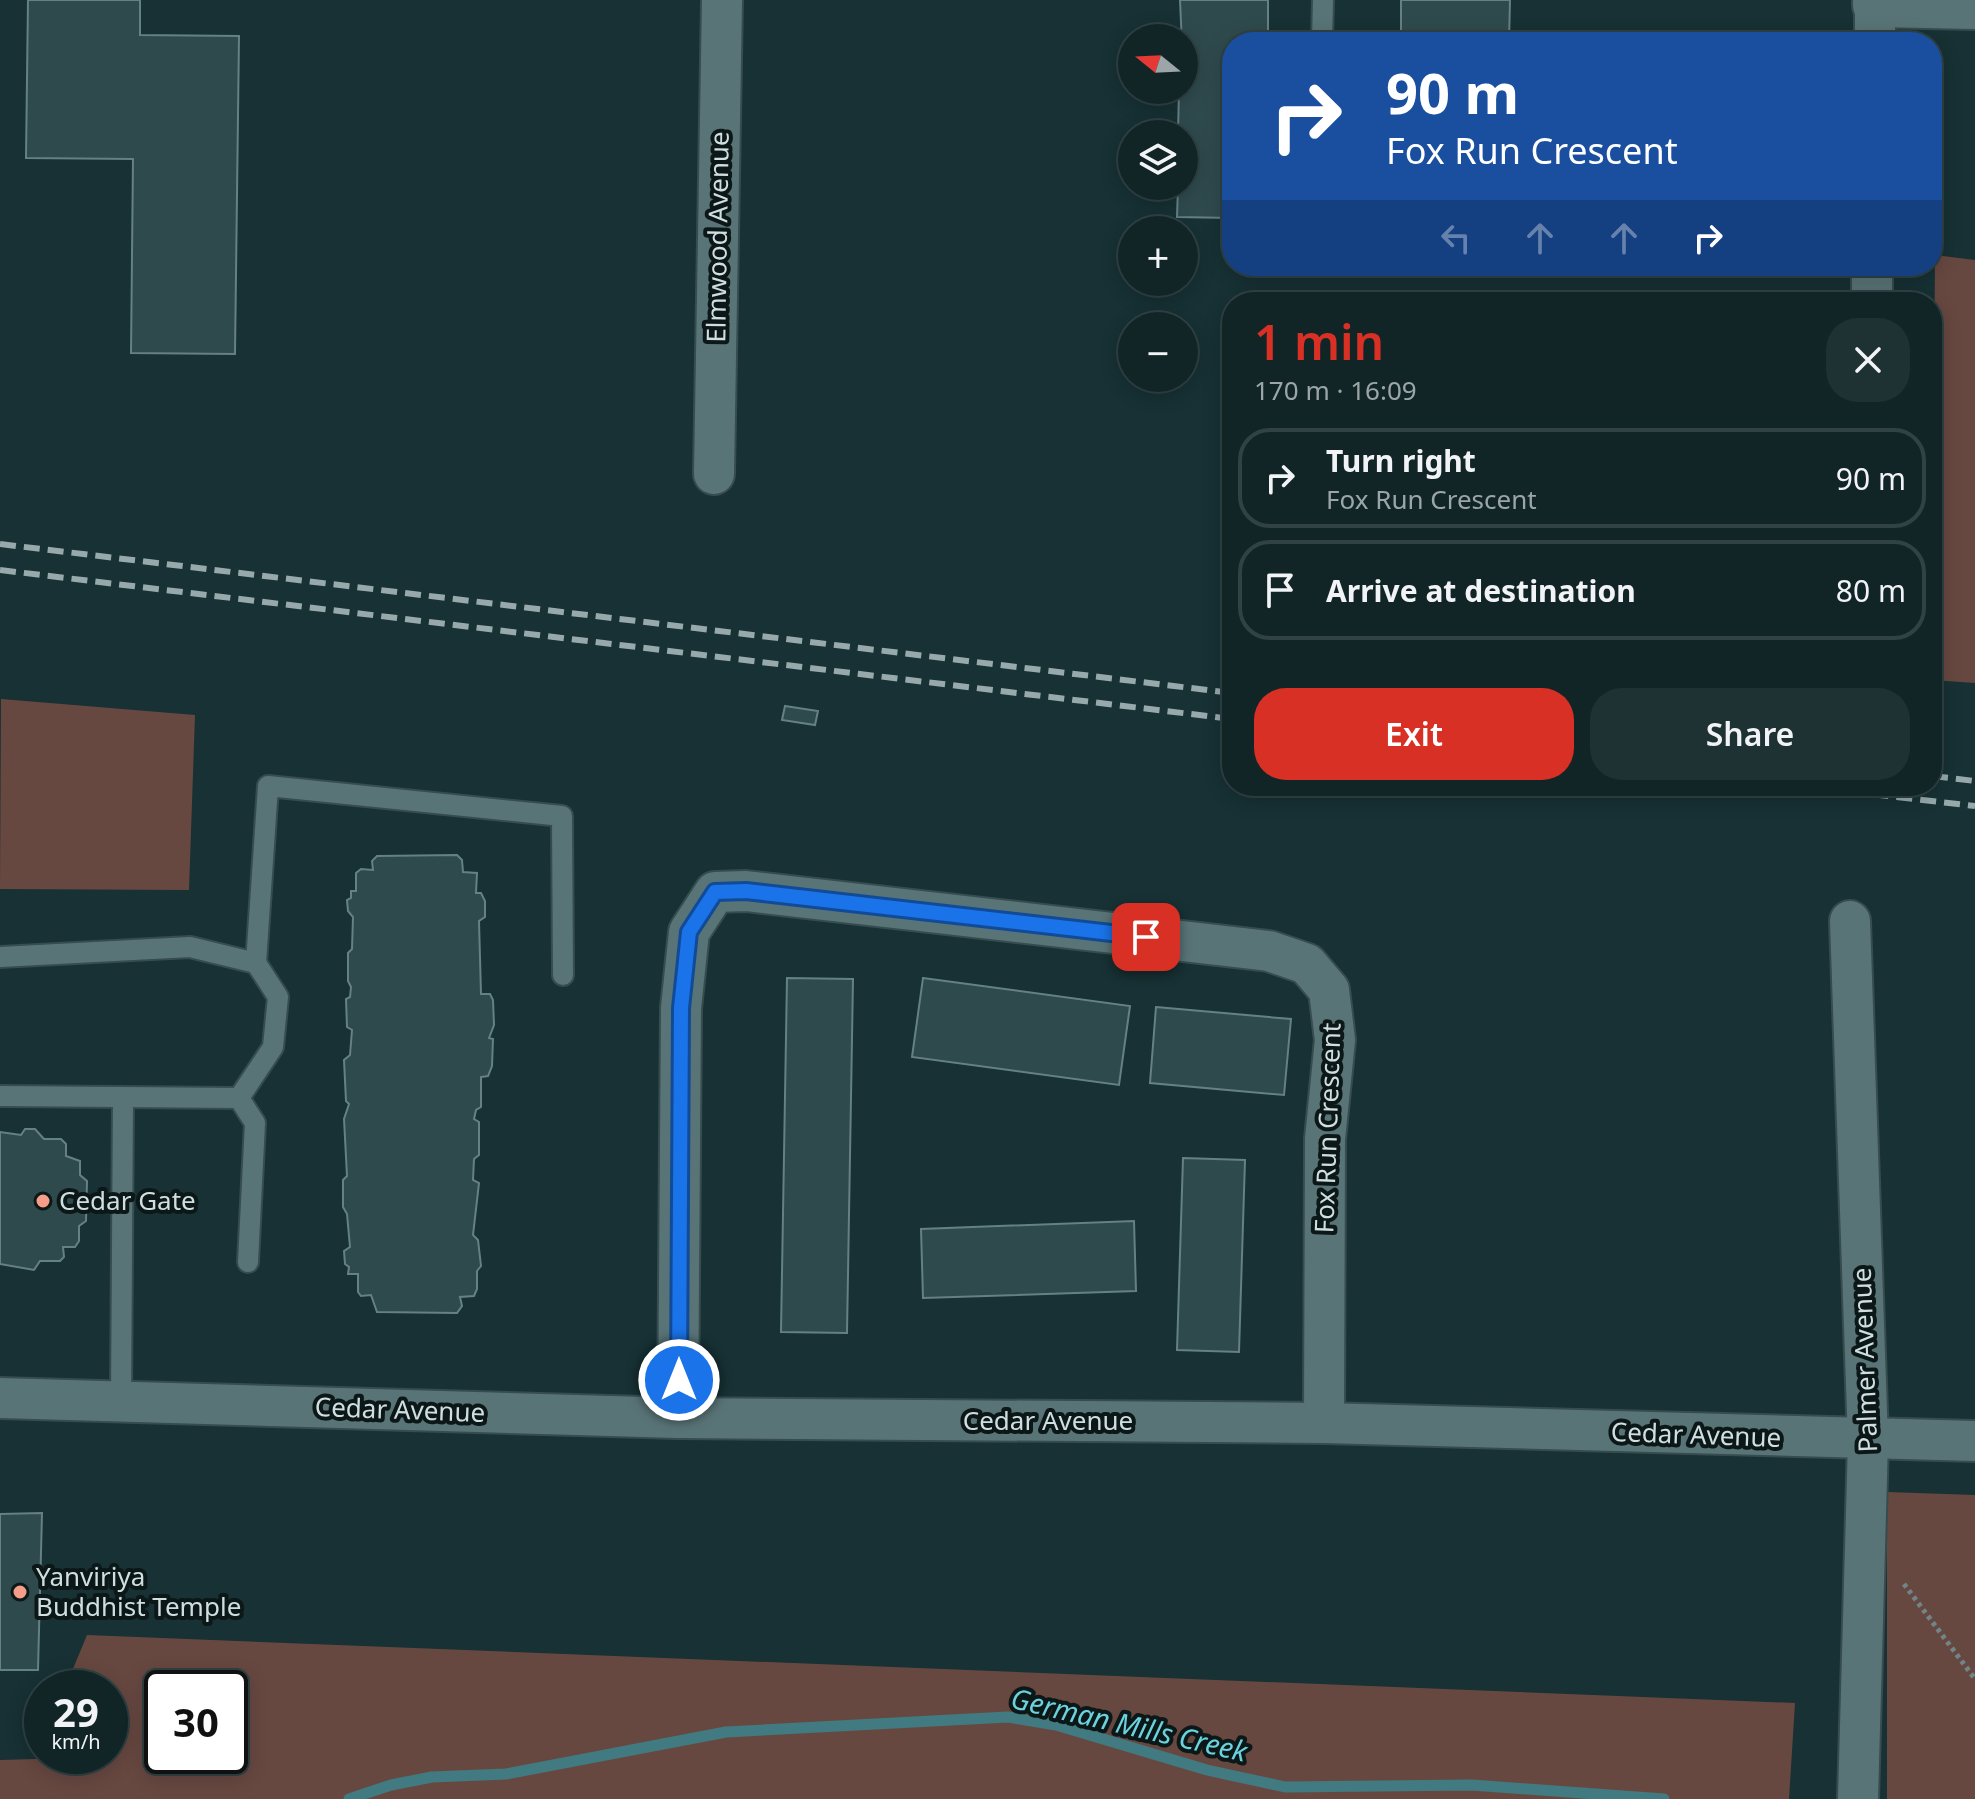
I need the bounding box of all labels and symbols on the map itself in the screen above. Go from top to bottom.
north arrow [1118,24,1198,104]
street label: Elmwood Avenue [697,131,737,343]
pin [1112,903,1180,971]
street label: Fox Run Crescent [1305,1022,1349,1234]
place label: Cedar Gate [59,1182,196,1218]
marker: Cedar Gate [34,1192,52,1210]
street label: Palmer Avenue [1843,1267,1885,1453]
position arrow [637,1338,721,1422]
street label: Cedar Avenue [314,1388,486,1430]
street label: Cedar Avenue [963,1402,1133,1438]
street label: Cedar Avenue [1610,1413,1782,1455]
place label: Yanviriya Buddhist Temple [36,1558,241,1624]
marker: Yanviriya Buddhist Temple [11,1583,29,1601]
speed limit sign: 30 [144,1670,248,1774]
water label: German Mills Creek [1007,1678,1252,1770]

